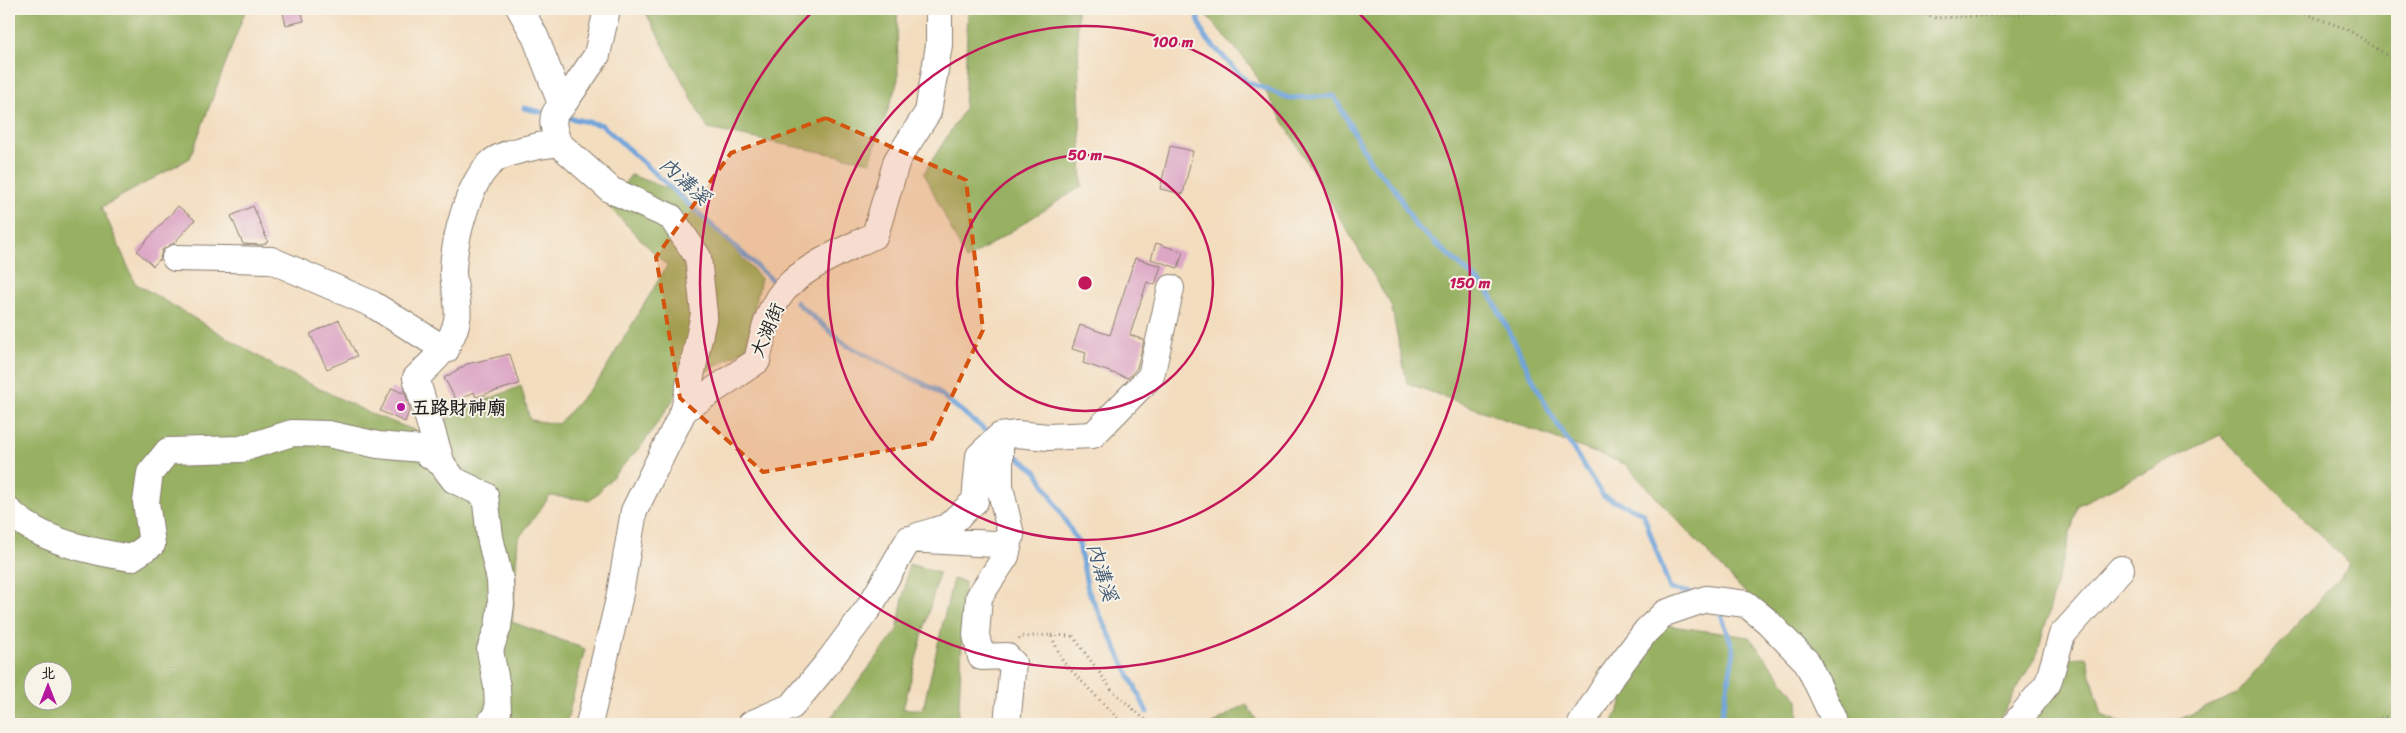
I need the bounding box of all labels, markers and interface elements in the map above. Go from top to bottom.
text: 100 m [1153,29,1194,55]
text: 50 m [1068,142,1103,168]
water label: 內溝溪 [651,148,720,215]
text: 150 m [1450,270,1491,296]
centre of rings [1076,274,1094,292]
street label: 大湖街 [741,297,793,363]
place label: 五路財神廟 [411,391,506,424]
marker: 五路財神廟 [395,401,407,413]
water label: 內溝溪 [1076,538,1128,607]
north arrow [22,660,72,710]
text: 北 [41,661,55,686]

